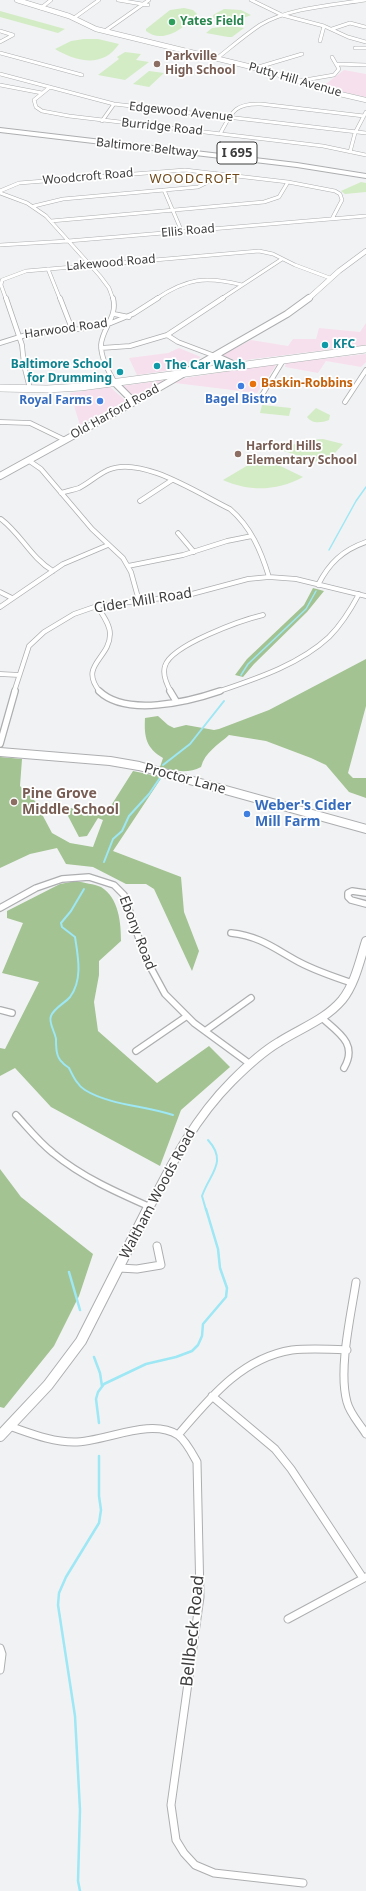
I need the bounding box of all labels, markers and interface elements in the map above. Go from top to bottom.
place label: Yates Field [180,15,244,29]
marker: Yates Field [167,17,177,27]
place label: Parkville High School [165,50,235,78]
marker: Parkville High School [152,59,162,69]
street label: Putty Hill Avenue [247,60,343,100]
street label: Edgewood Avenue [128,99,234,125]
street label: Burridge Road [121,116,203,138]
street label: Baltimore Beltway [95,135,199,161]
road number: I 695 [217,142,257,164]
street label: Woodcroft Road [42,166,134,188]
district label: WOODCROFT [149,171,241,187]
street label: Ellis Road [161,221,215,241]
street label: Lakewood Road [66,252,156,274]
street label: Harwood Road [23,316,109,342]
place label: KFC [333,338,355,352]
marker: KFC [320,340,330,350]
place label: Baltimore School for Drumming [11,358,112,386]
place label: The Car Wash [165,359,246,373]
marker: The Car Wash [152,361,162,371]
marker: Baltimore School for Drumming [115,367,125,377]
place label: Baskin-Robbins [261,377,353,391]
marker: Baskin-Robbins [248,379,258,389]
marker: Bagel Bistro [236,381,246,391]
street label: Old Harford Road [68,382,162,442]
place label: Bagel Bistro [205,393,277,407]
place label: Royal Farms [19,394,92,408]
marker: Royal Farms [95,396,105,406]
place label: Harford Hills Elementary School [246,440,357,468]
marker: Harford Hills Elementary School [233,449,243,459]
street label: Cider Mill Road [93,585,193,617]
street label: Proctor Lane [142,760,228,798]
place label: Pine Grove Middle School [22,786,119,818]
marker: Pine Grove Middle School [9,797,19,807]
place label: Weber's Cider Mill Farm [255,798,351,830]
marker: Weber's Cider Mill Farm [242,809,252,819]
street label: Ebony Road [115,894,159,972]
street label: Waltham Woods Road [117,1126,199,1262]
street label: Bellbeck Road [177,1574,209,1688]

